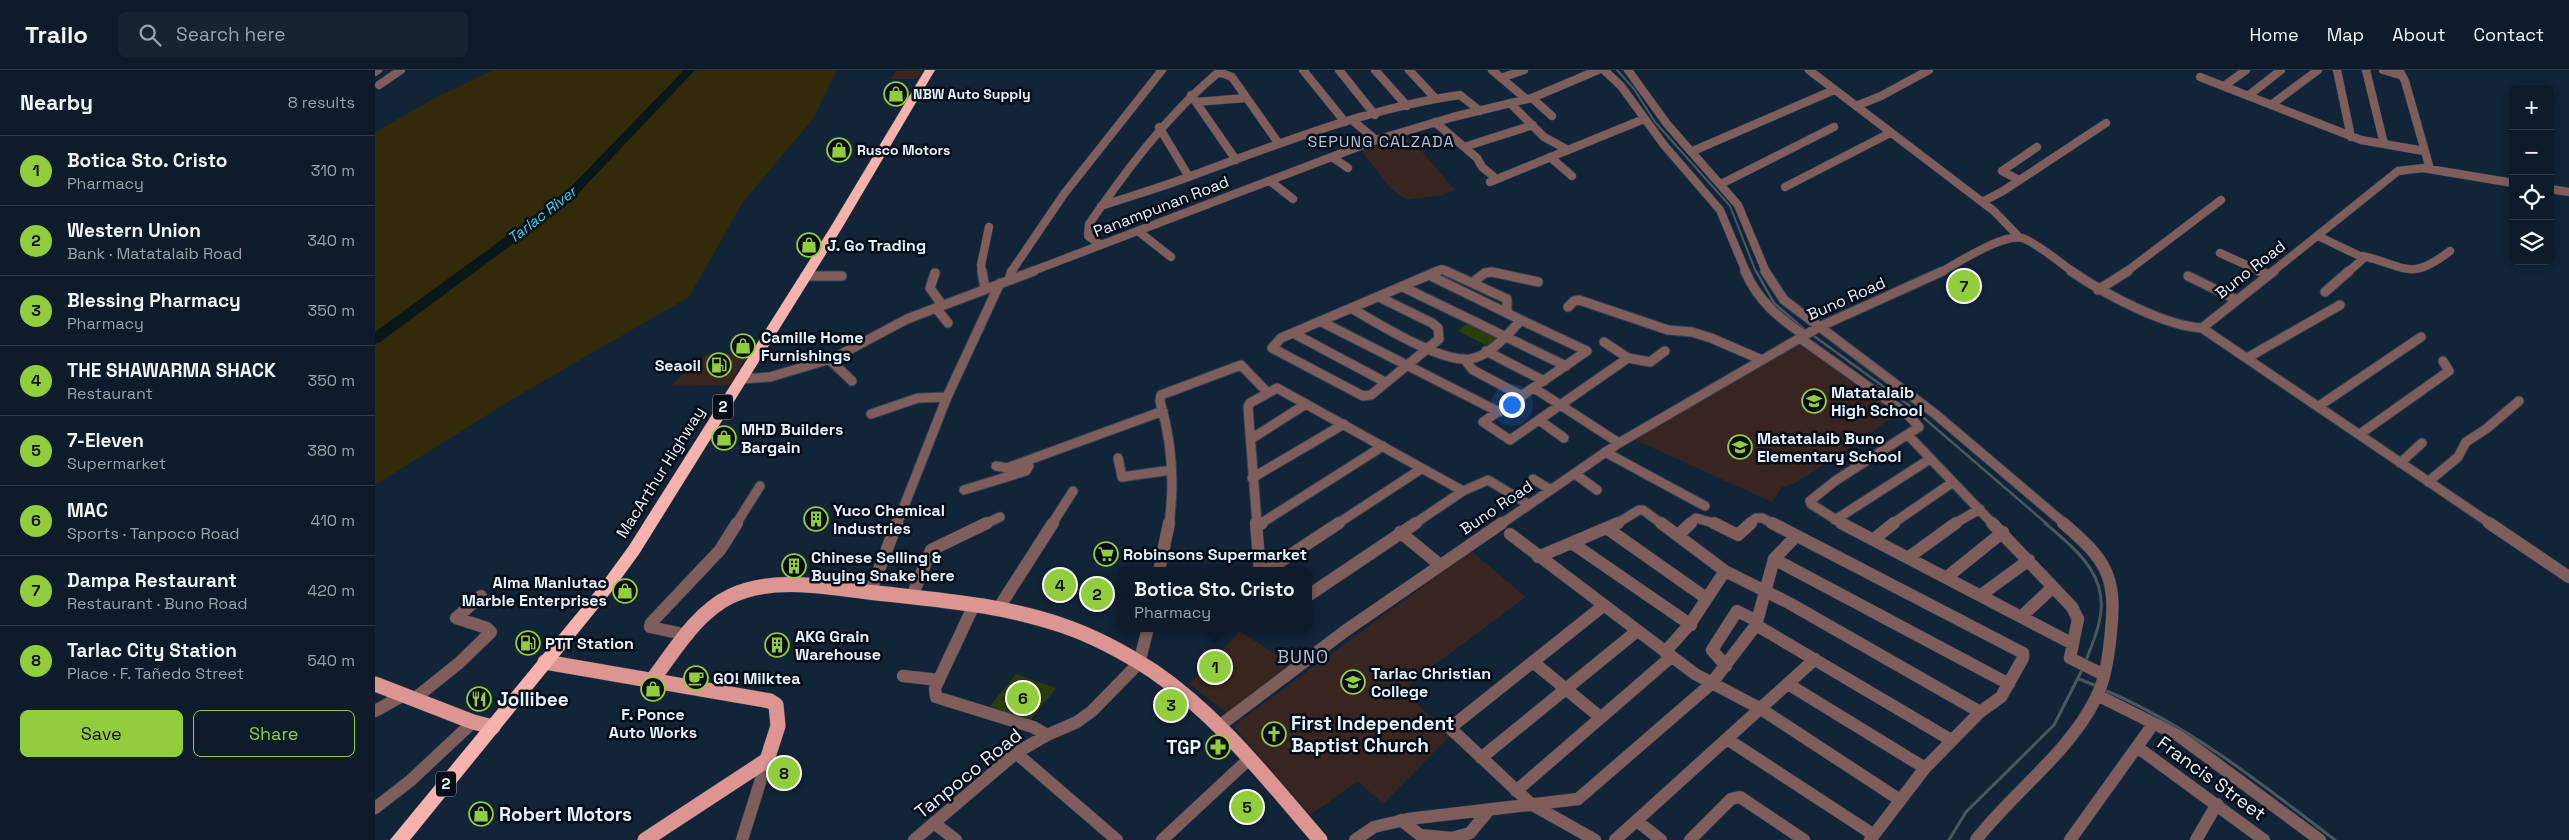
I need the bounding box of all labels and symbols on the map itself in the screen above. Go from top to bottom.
shop icon: NBW Auto Supply [883,81,909,107]
place label: NBW Auto Supply [913,85,1031,103]
district label: SEPUNG CALZADA [1307,131,1455,152]
shop icon: Rusco Motors [826,137,852,163]
place label: Rusco Motors [857,141,950,159]
street label: Panampunan Road [1090,171,1232,242]
water label: Tarlac River [503,181,581,247]
shop icon: J. Go Trading [796,232,822,258]
place label: J. Go Trading [827,235,926,256]
street label: Buno Road [2211,235,2290,303]
pin: 7 [1948,267,1980,305]
street label: Buno Road [1804,272,1889,325]
place label: Camille Home Furnishings [761,327,863,366]
shop icon: Camille Home Furnishings [730,333,756,359]
fuel station icon: Seaoil [706,352,732,378]
place label: Seaoil [655,355,701,376]
place label: Matatalaib High School [1831,382,1923,421]
school or university icon: Matatalaib High School [1801,388,1827,414]
your location [1499,392,1525,418]
road number: 2 [713,394,733,420]
street label: MacArthur Highway [611,403,709,542]
place label: MHD Builders Bargain [741,419,843,458]
shop icon: MHD Builders Bargain [711,425,737,451]
place label: Matatalaib Buno Elementary School [1757,428,1901,467]
school or university icon: Matatalaib Buno Elementary School [1727,434,1753,460]
street label: Buno Road [1456,475,1537,539]
place label: Yuco Chemical Industries [833,500,945,539]
building icon: Yuco Chemical Industries [803,506,829,532]
supermarket icon: Robinsons Supermarket [1093,541,1119,567]
place label: Robinsons Supermarket [1123,544,1307,565]
place label: Chinese Selling & Buying Snake here [811,547,955,586]
building icon: Chinese Selling & Buying Snake here [781,553,807,579]
pin: 4 [1044,566,1076,604]
place label: Alma Manlutac Marble Enterprises [462,572,607,611]
pin: 2 [1081,575,1113,613]
shop icon: Alma Manlutac Marble Enterprises [612,578,638,604]
place label: AKG Grain Warehouse [795,626,881,665]
fuel station icon: PTT Station [515,630,541,656]
building icon: AKG Grain Warehouse [764,632,790,658]
place label: PTT Station [545,633,634,654]
district label: BUNO [1277,645,1329,668]
pin: 1 [1199,648,1231,686]
place label: Tarlac Christian College [1371,663,1491,702]
cafe icon: GO! Milktea [683,665,709,691]
place label: GO! Milktea [713,668,800,689]
school or university icon: Tarlac Christian College [1340,669,1366,695]
shop icon: F. Ponce Auto Works [640,676,666,702]
pin: 6 [1007,679,1039,717]
restaurant icon: Jollibee [466,686,492,712]
pin: 3 [1155,686,1187,724]
place label: Jollibee [497,687,569,712]
place label: F. Ponce Auto Works [609,704,697,743]
place label: First Independent Baptist Church [1291,711,1455,758]
church icon: First Independent Baptist Church [1261,721,1287,747]
street label: Tanpoco Road [910,723,1027,824]
street label: Francis Street [2152,730,2271,826]
pharmacy icon: TGP [1205,734,1231,760]
place label: TGP [1166,735,1201,760]
pin: 8 [768,754,800,792]
road number: 2 [436,772,456,796]
pin: 5 [1231,788,1263,826]
shop icon: Robert Motors [468,801,494,827]
place label: Robert Motors [499,802,632,827]

